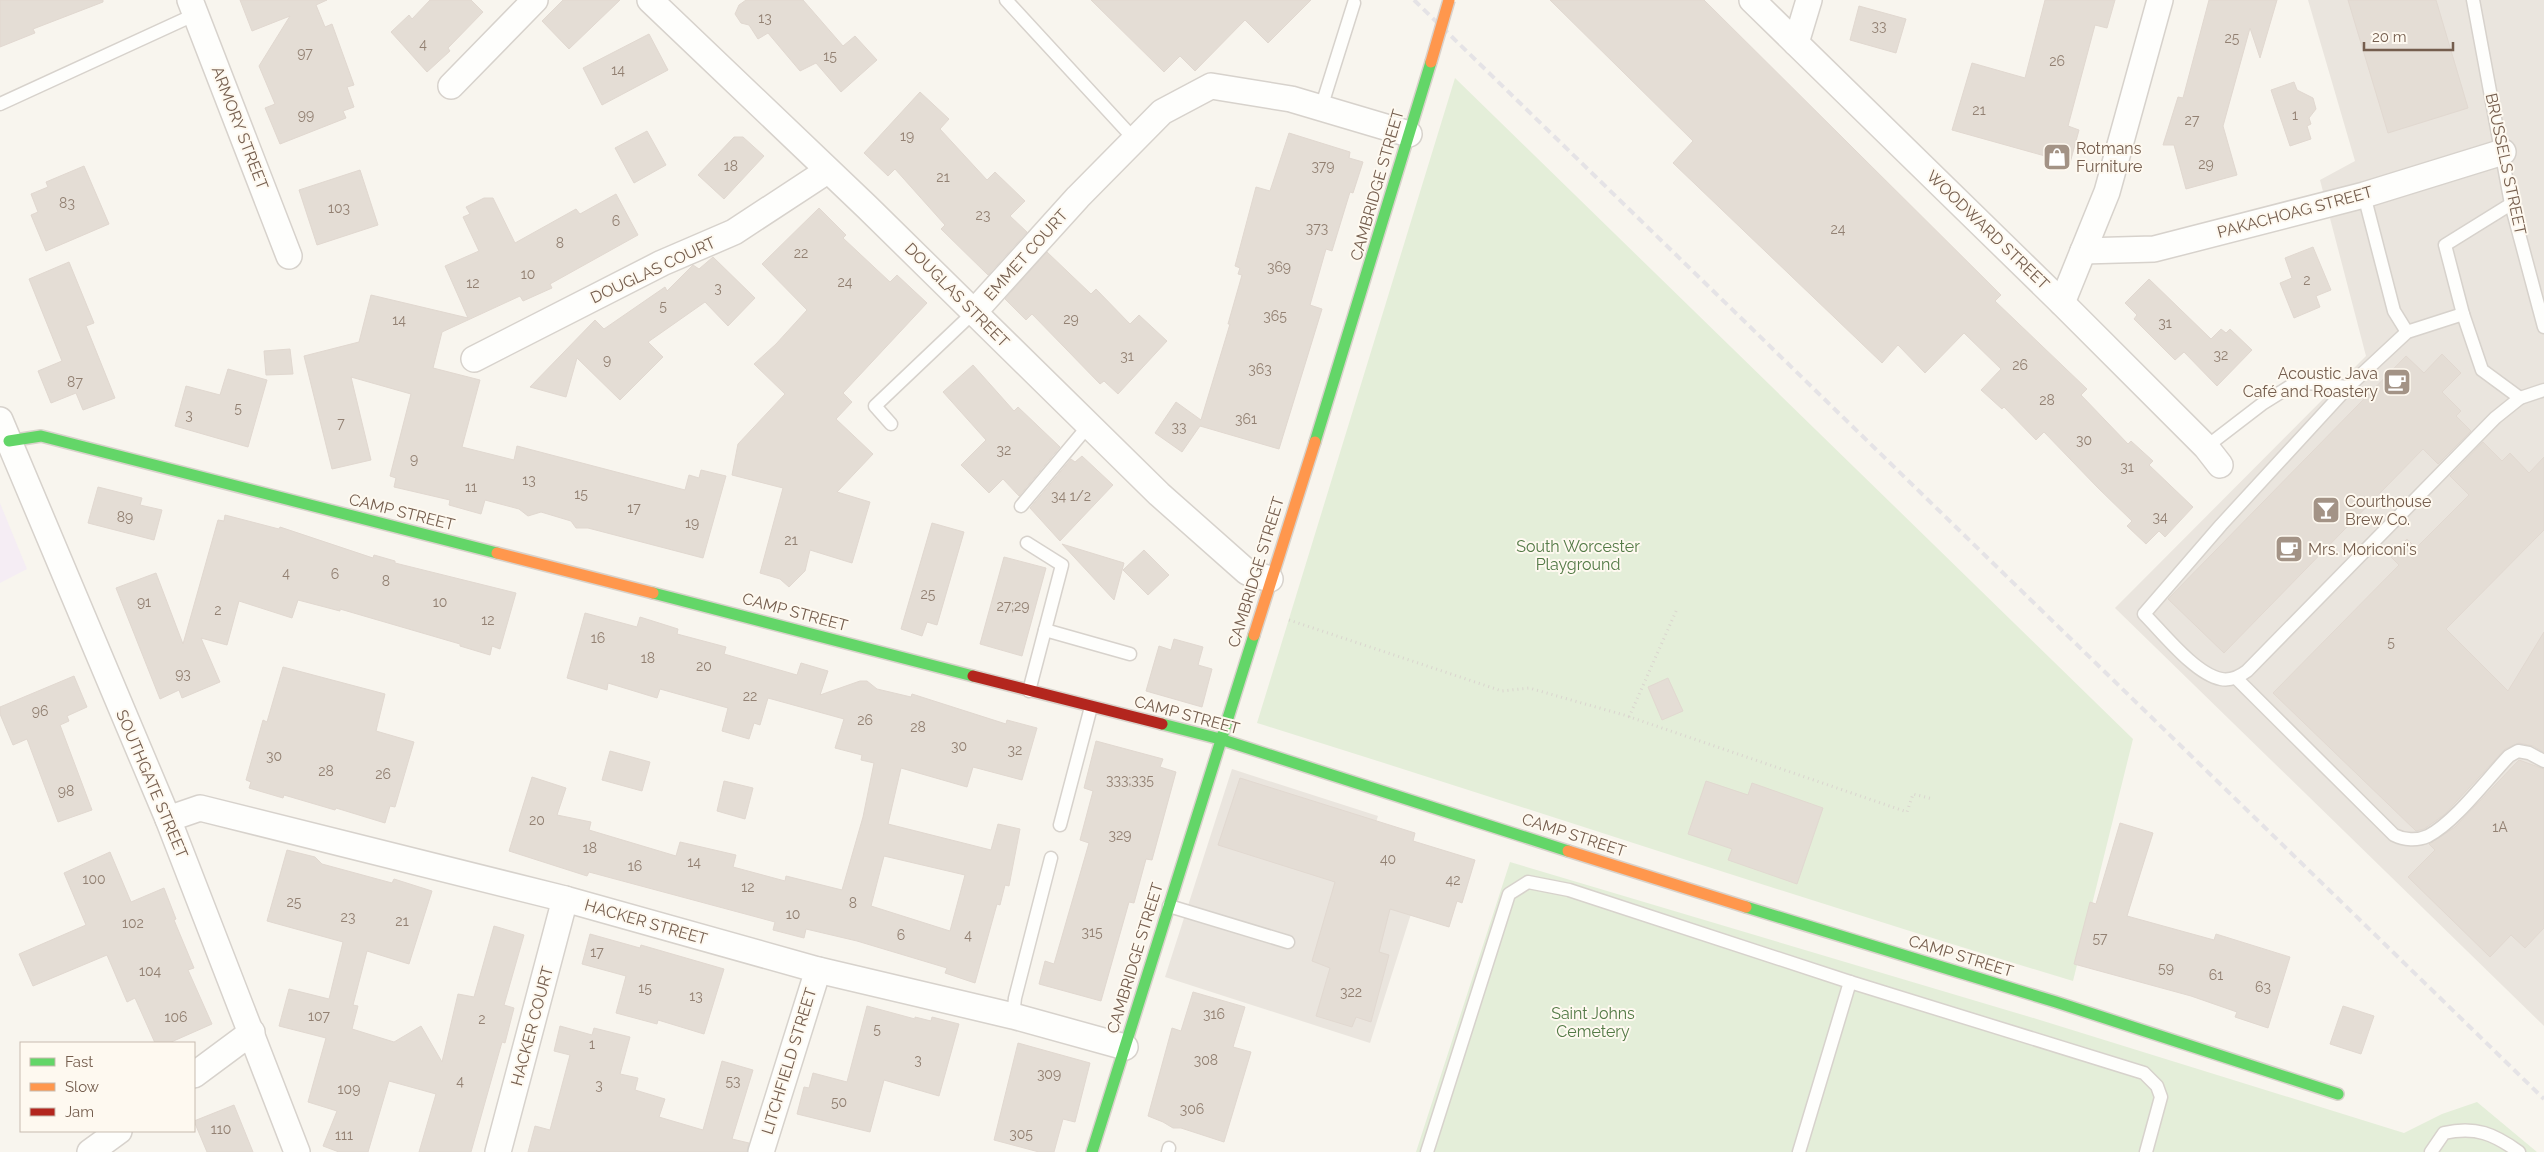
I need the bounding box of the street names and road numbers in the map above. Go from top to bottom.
street label: ARMORY STREET [208,64,272,192]
street label: BRUSSELS STREET [2482,91,2530,237]
street label: CAMBRIDGE STREET [1346,107,1408,263]
street label: WOODWARD STREET [1923,167,2053,294]
street label: PAKACHOAG STREET [2215,182,2375,242]
street label: EMMET COURT [980,205,1072,304]
street label: DOUGLAS COURT [587,233,719,307]
street label: DOUGLAS STREET [901,239,1013,351]
street label: CAMP STREET [347,490,457,534]
street label: CAMBRIDGE STREET [1224,494,1288,650]
street label: CAMP STREET [740,589,850,635]
street label: CAMP STREET [1132,692,1242,738]
street label: SOUTHGATE STREET [112,707,192,861]
street label: CAMP STREET [1520,809,1629,861]
street label: CAMBRIDGE STREET [1103,880,1167,1036]
street label: HACKER STREET [582,895,710,949]
street label: CAMP STREET [1906,931,2016,981]
street label: HACKER COURT [507,964,557,1088]
street label: LITCHFIELD STREET [758,985,820,1137]

